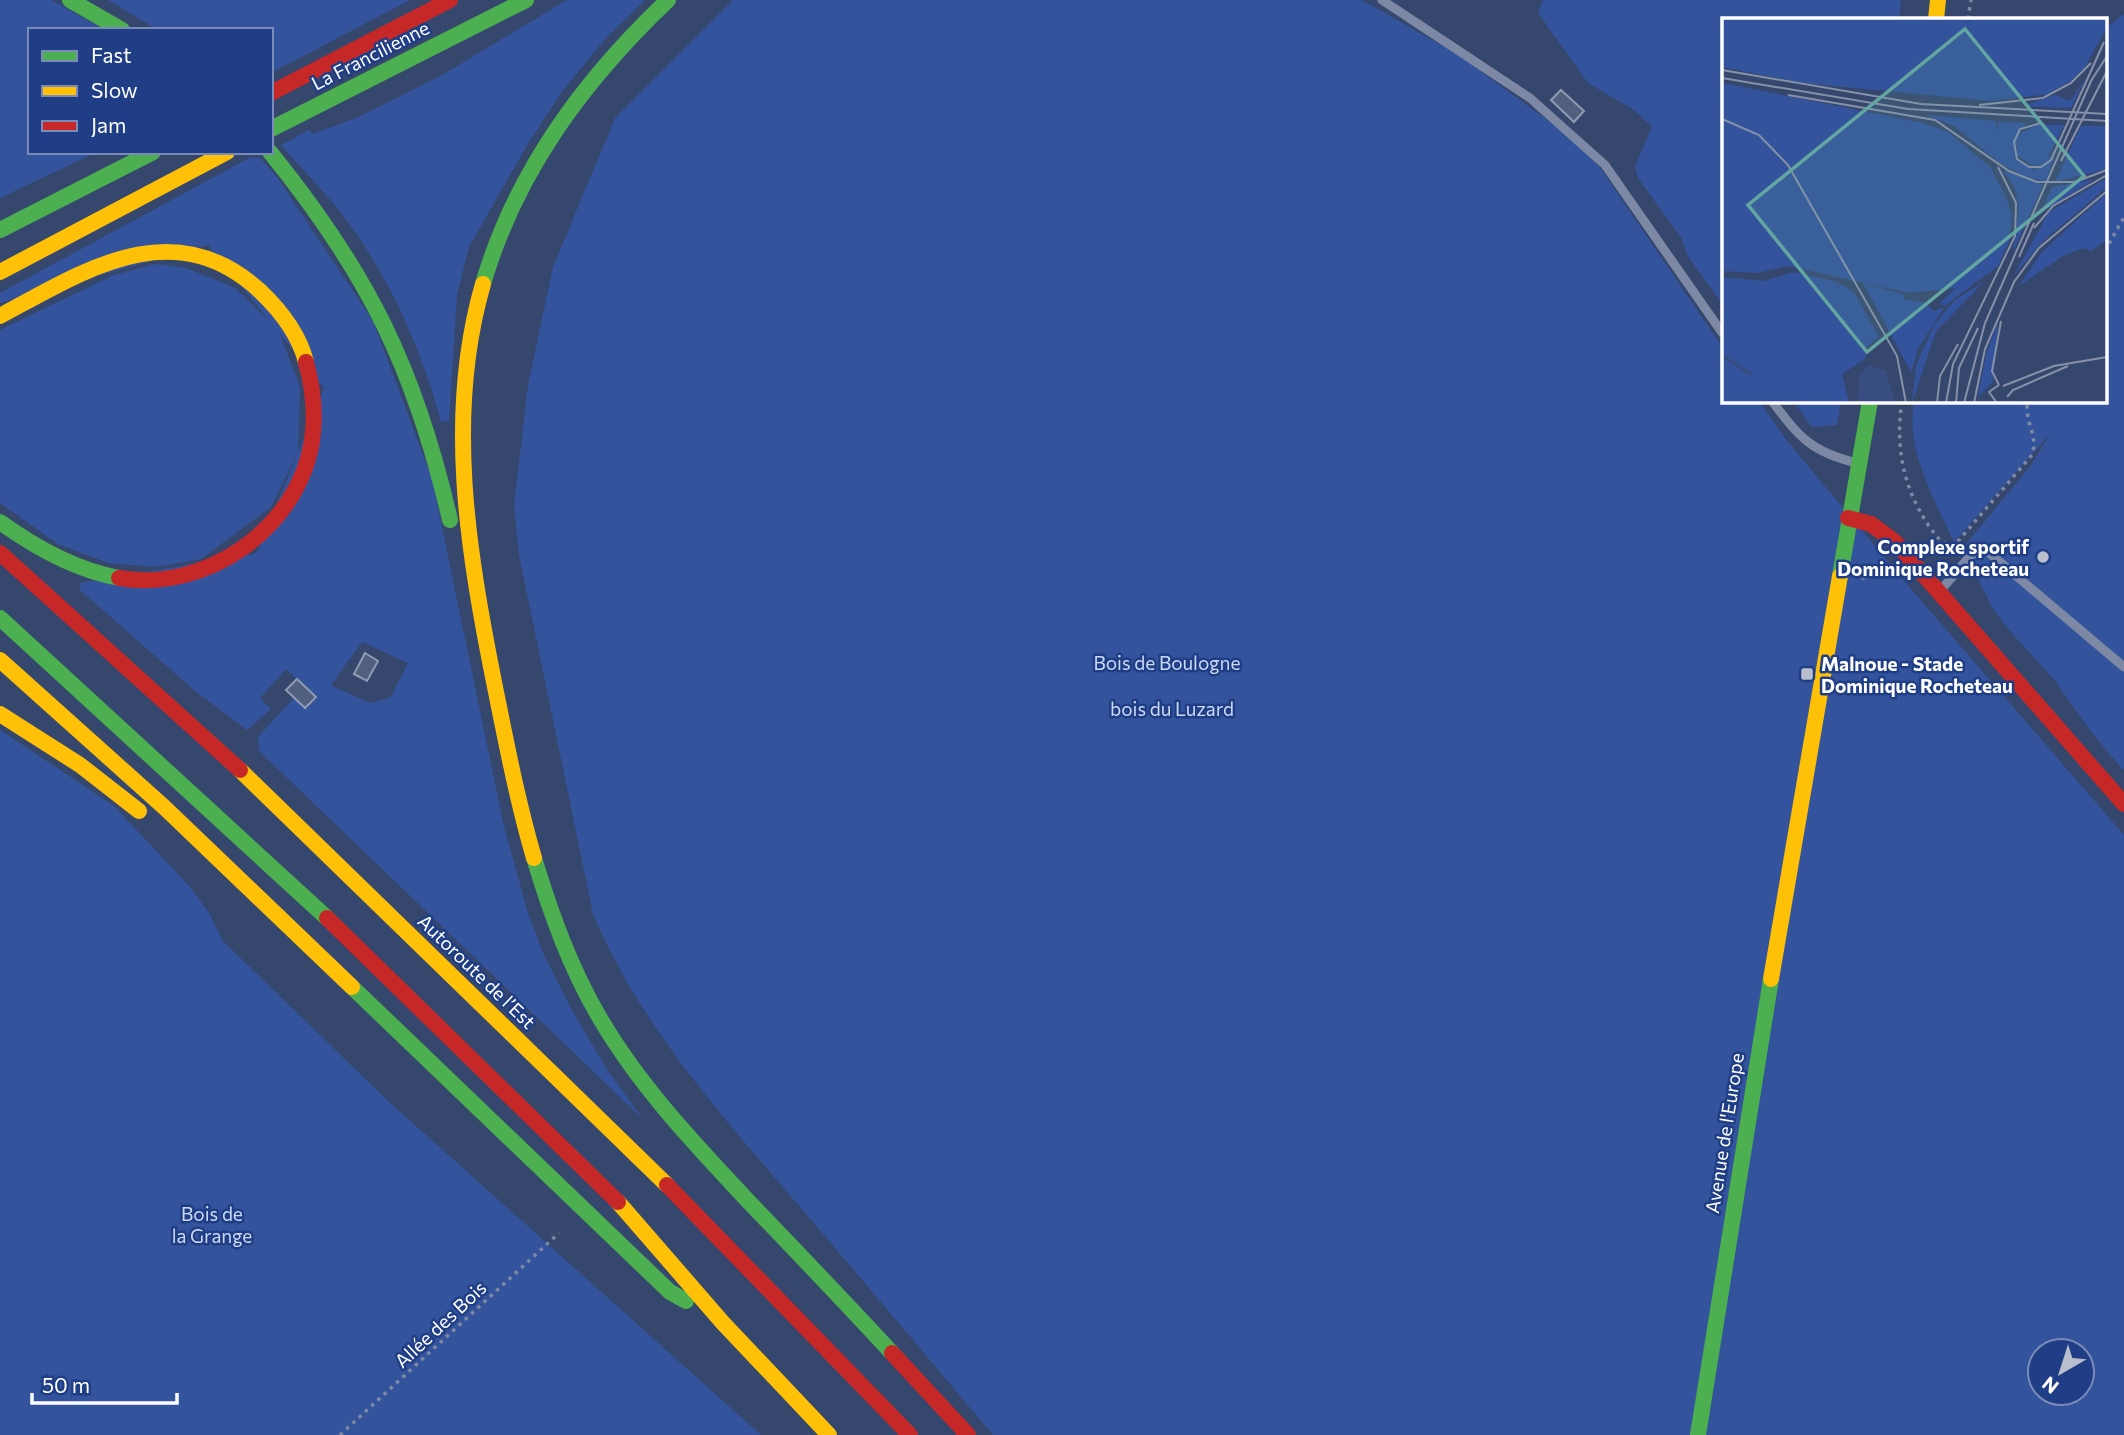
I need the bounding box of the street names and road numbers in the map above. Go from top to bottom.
street label: La Francilienne [307,15,433,95]
street label: Autoroute de l’Est [413,909,541,1033]
street label: Avenue de l'Europe [1700,1051,1748,1215]
street label: Allée des Bois [389,1276,491,1372]

